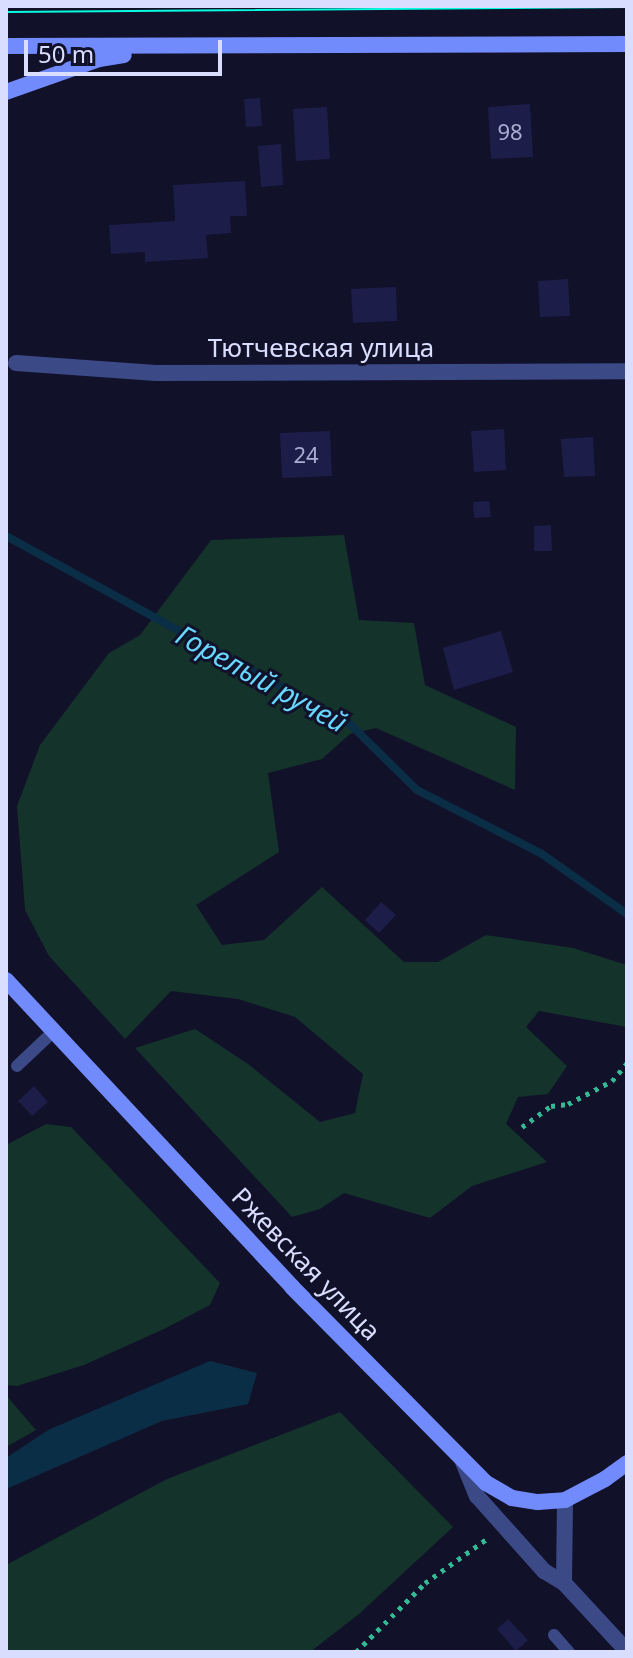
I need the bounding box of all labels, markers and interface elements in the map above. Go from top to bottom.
scale bar [28,24,226,74]
text: 50 m [38,37,94,70]
house number: 98 [497,119,523,145]
street label: Тютчевская улица [208,332,434,364]
house number: 24 [293,442,319,468]
water label: Горелый ручей [171,617,353,739]
street label: Ржевская улица [225,1181,387,1347]

